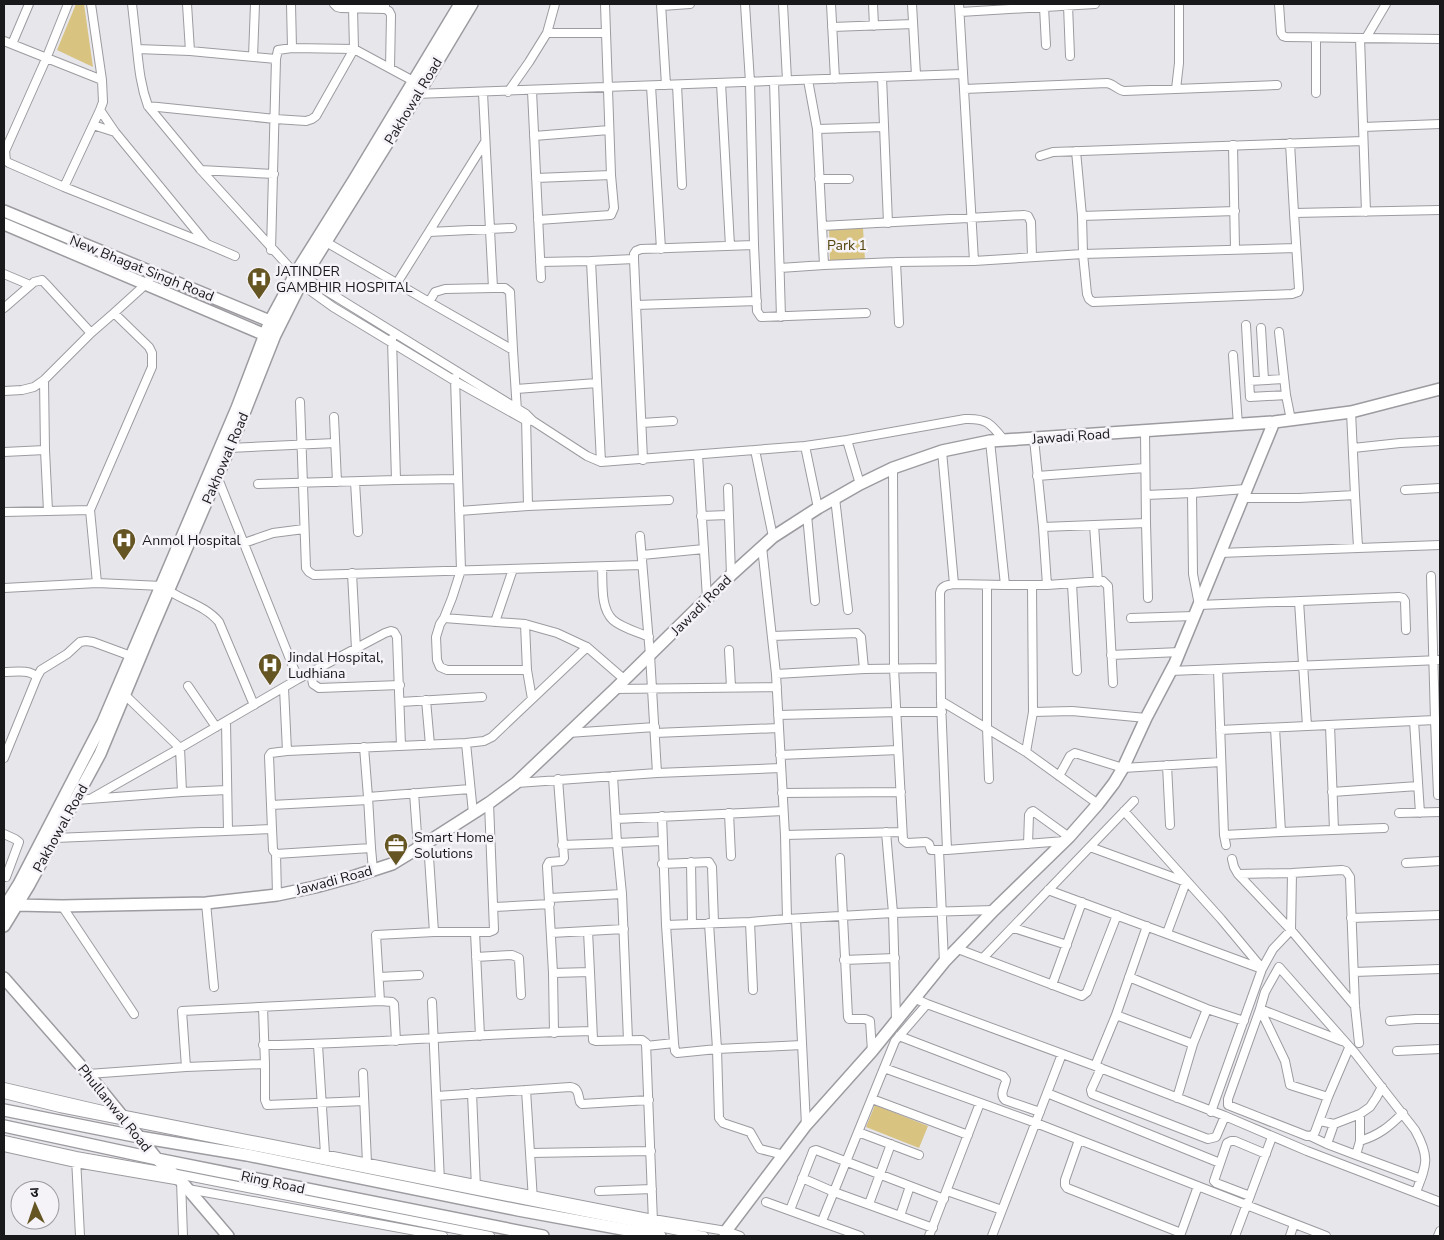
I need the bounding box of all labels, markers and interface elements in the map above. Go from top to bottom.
street label: Pakhowal Road [380,54,447,148]
street label: New Bhagat Singh Road [67,231,217,306]
park label: Park 1 [827,236,867,255]
place label: JATINDER GAMBHIR HOSPITAL [275,262,413,297]
hospital icon: JATINDER GAMBHIR HOSPITAL [246,266,272,300]
street label: Pakhowal Road [198,409,253,507]
street label: Jawadi Road [1030,424,1111,449]
hospital icon: Anmol Hospital [111,527,137,561]
place label: Anmol Hospital [142,531,242,550]
street label: Jawadi Road [666,571,736,641]
place label: Jindal Hospital, Ludhiana [287,648,383,683]
hospital icon: Jindal Hospital, Ludhiana [257,652,283,686]
street label: Pakhowal Road [28,781,92,876]
place label: Smart Home Solutions [414,828,494,863]
office icon: Smart Home Solutions [383,832,409,866]
street label: Jawadi Road [293,861,375,900]
street label: Phullanwal Road [73,1061,156,1156]
street label: Ring Road [239,1166,307,1199]
north arrow [10,1180,60,1230]
text: उ [30,1183,40,1202]

